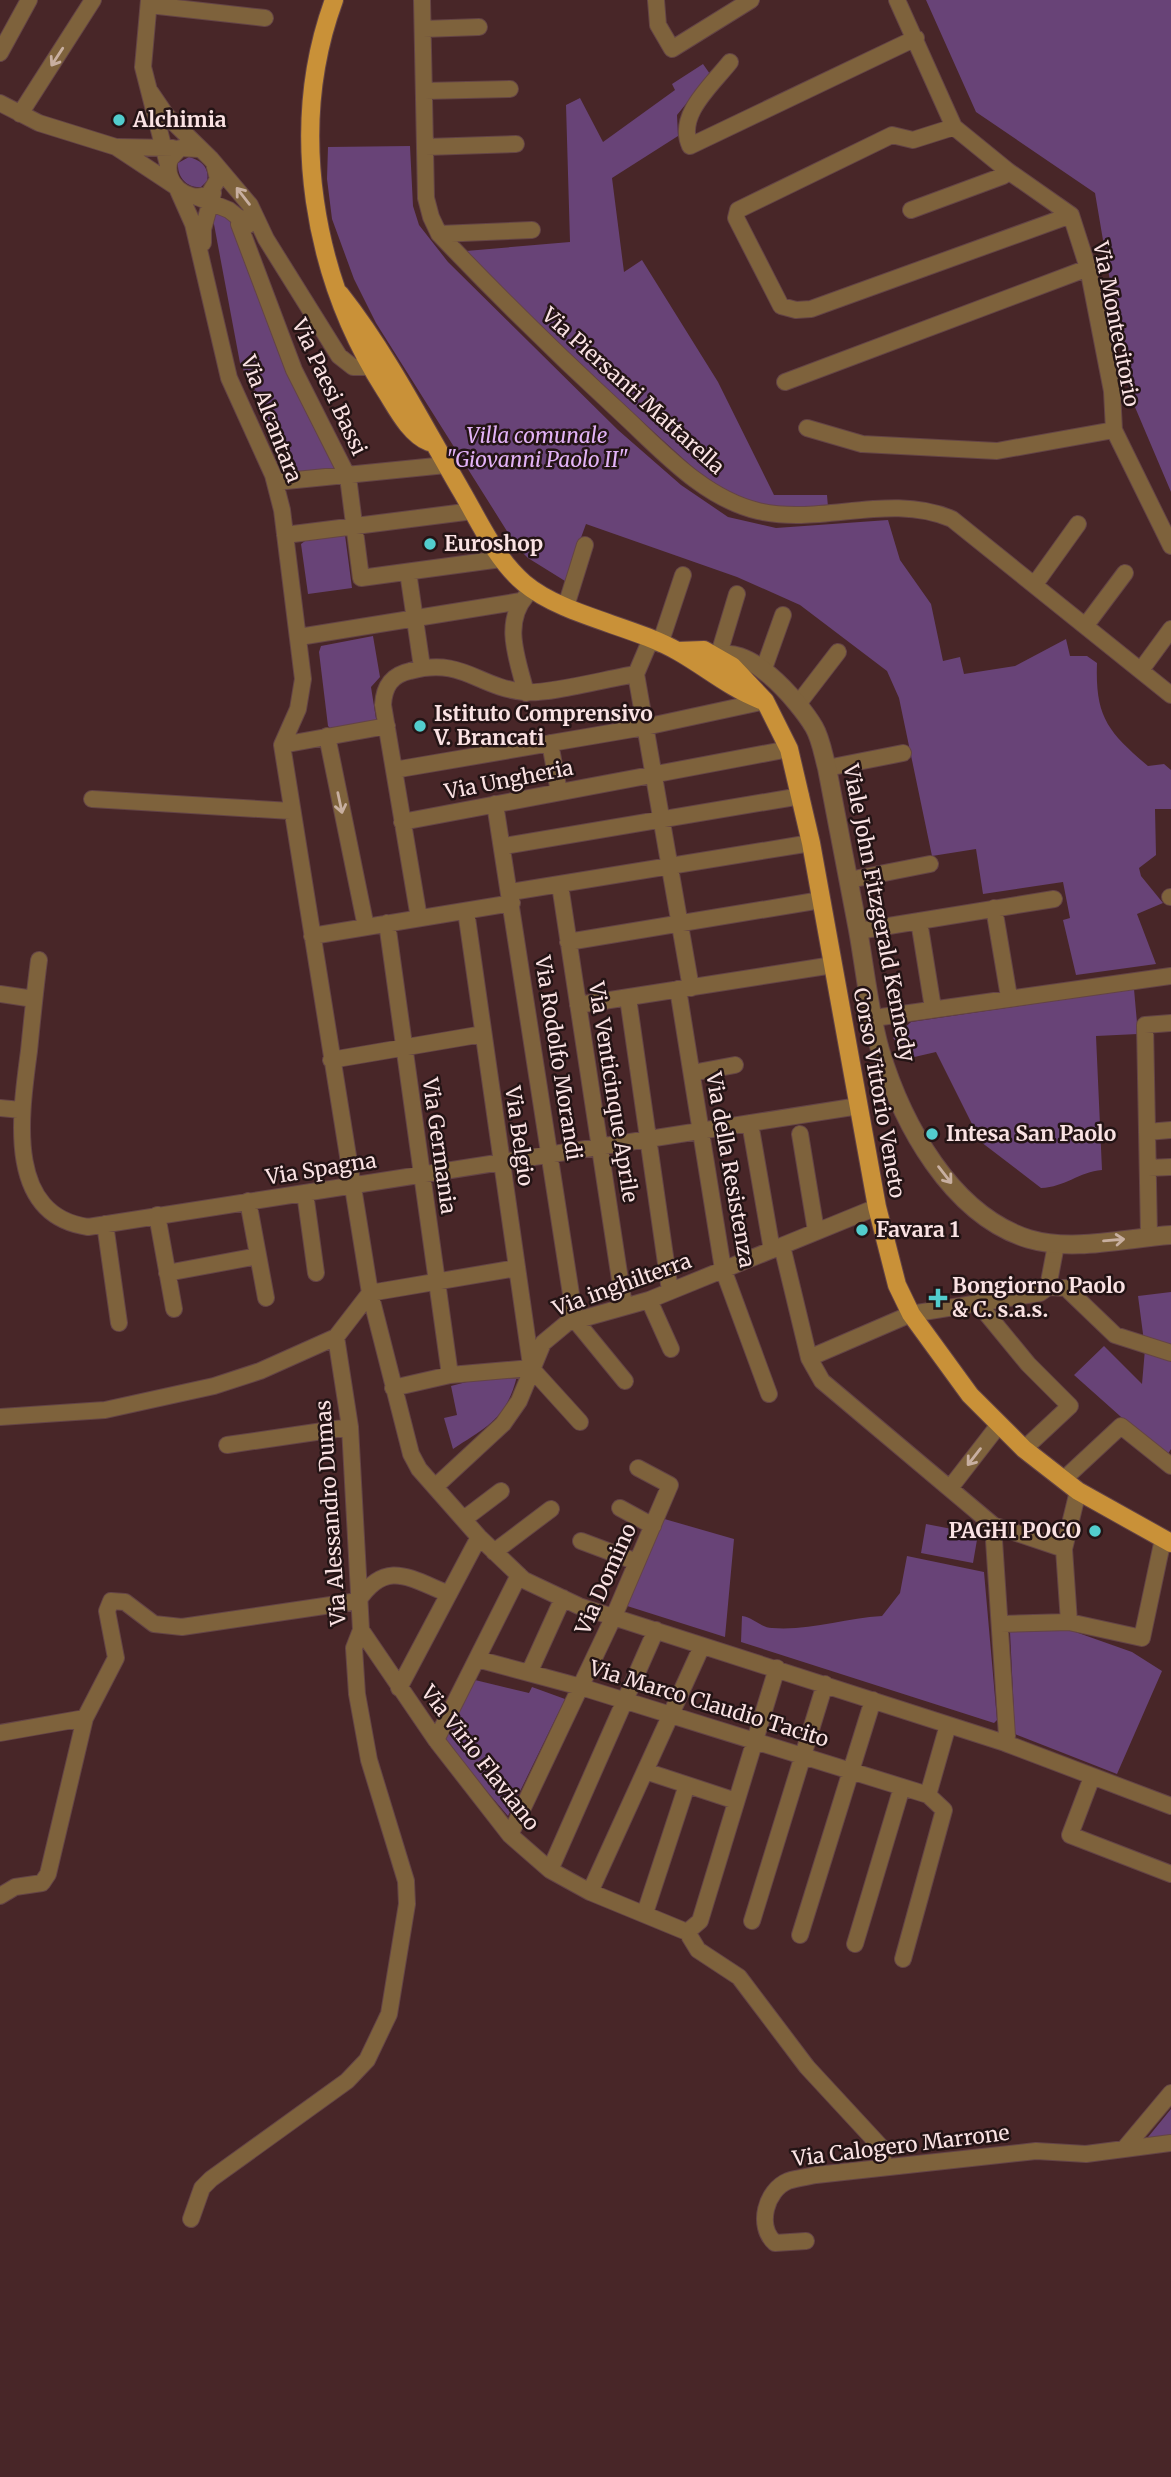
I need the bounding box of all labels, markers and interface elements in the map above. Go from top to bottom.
one-way arrow [49,47,64,66]
place label: Alchimia [132,106,227,133]
marker: Alchimia [111,112,127,128]
one-way arrow [235,188,250,206]
street label: Via Montecitorio [1087,238,1146,409]
street label: Via Piersanti Mattarella [536,301,730,480]
street label: Via Paesi Bassi [286,313,373,460]
street label: Via Alcantara [235,351,308,486]
park label: Villa comunale "Giovanni Paolo II" [446,422,628,473]
place label: Euroshop [444,530,543,557]
marker: Euroshop [422,536,438,552]
place label: Istituto Comprensivo V. Brancati [433,700,653,751]
marker: Istituto Comprensivo V. Brancati [412,718,428,734]
street label: Via Ungheria [441,754,576,805]
street label: Viale John Fitzgerald Kennedy [837,761,922,1065]
one-way arrow [334,791,348,814]
street label: Via Rodolfo Morandi [529,953,588,1162]
street label: Via Venticinque Aprile [583,979,644,1204]
street label: Corso Vittorio Veneto [848,986,911,1200]
street label: Via della Resistenza [700,1069,761,1270]
street label: Via Germania [416,1075,462,1216]
street label: Via Belgio [499,1083,540,1188]
place label: Intesa San Paolo [946,1120,1116,1147]
marker: Intesa San Paolo [924,1126,940,1142]
street label: Via Spagna [263,1146,378,1191]
one-way arrow [937,1166,952,1184]
place label: Favara 1 [876,1216,960,1243]
marker: Favara 1 [854,1222,870,1238]
one-way arrow [1102,1233,1124,1246]
street label: Via inghilterra [548,1247,695,1322]
place label: Bongiorno Paolo & C. s.a.s. [952,1272,1125,1323]
marker: Bongiorno Paolo & C. s.a.s. [930,1290,946,1306]
street label: Via Alessandro Dumas [309,1399,352,1628]
one-way arrow [967,1447,982,1466]
place label: PAGHI POCO [949,1517,1081,1544]
street label: Via Domino [569,1519,642,1640]
marker: PAGHI POCO [1087,1523,1103,1539]
street label: Via Marco Claudio Tacito [585,1654,832,1753]
street label: Via Virio Flaviano [415,1679,546,1836]
street label: Via Calogero Marrone [790,2119,1011,2172]

